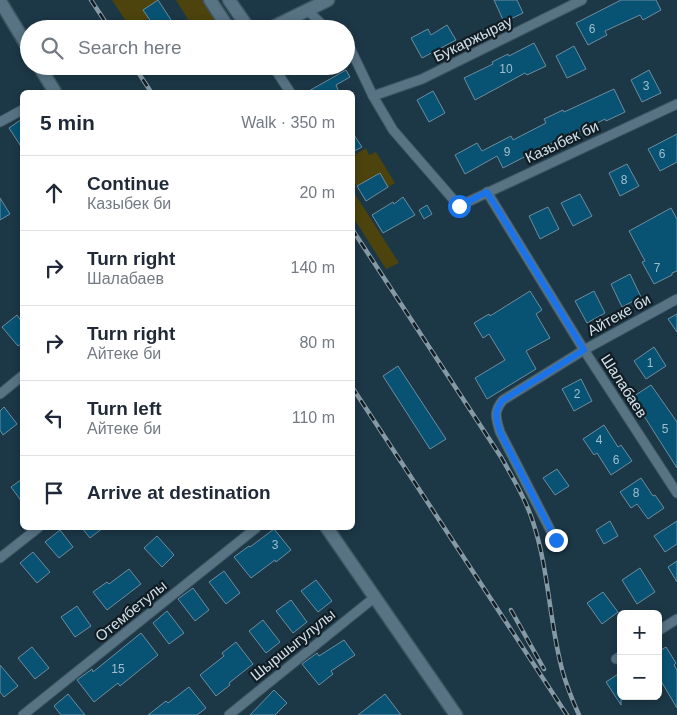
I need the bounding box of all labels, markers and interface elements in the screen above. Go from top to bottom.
street label: Букаржырау [431,12,515,65]
search box [20,20,355,75]
house number: 6 [589,22,596,36]
icon: search [38,34,66,62]
text: Search here [78,37,182,58]
house number: 10 [499,62,513,76]
house number: 3 [643,79,650,93]
text: 5 min [40,111,95,134]
text: Walk · 350 m [241,114,335,131]
street label: Казыбек би [522,117,601,166]
house number: 9 [504,145,511,159]
house number: 6 [659,147,666,161]
text: Continue [87,173,169,194]
house number: 8 [621,173,628,187]
icon: ahead [40,179,68,207]
text: 20 m [299,184,335,201]
text: Казыбек би [87,195,171,212]
route start [448,195,471,218]
text: Turn right [87,248,175,269]
icon: right [40,254,68,282]
text: 140 m [291,259,335,276]
house number: 7 [654,261,661,275]
text: Шалабаев [87,270,164,287]
street label: Айтеке би [584,290,653,339]
text: Turn right [87,323,175,344]
icon: right [40,329,68,357]
text: 80 m [299,334,335,351]
text: Айтеке би [87,345,161,362]
street label: Шалабаев [598,351,651,421]
house number: 1 [647,356,654,370]
house number: 2 [574,387,581,401]
text: Turn left [87,398,162,419]
icon: left [40,404,68,432]
text: 110 m [292,409,335,426]
text: Айтеке би [87,420,161,437]
house number: 5 [662,422,669,436]
house number: 4 [596,433,603,447]
house number: 6 [613,453,620,467]
icon: arrive [40,479,68,507]
text: Arrive at destination [87,482,271,503]
house number: 8 [633,486,640,500]
route end [545,529,568,552]
house number: 3 [272,538,279,552]
street label: Отембетулы [92,577,170,645]
street label: Шыршыгулулы [247,605,338,684]
map controls [617,610,662,700]
button: + [617,610,662,655]
button: − [617,655,662,700]
house number: 15 [111,662,125,676]

